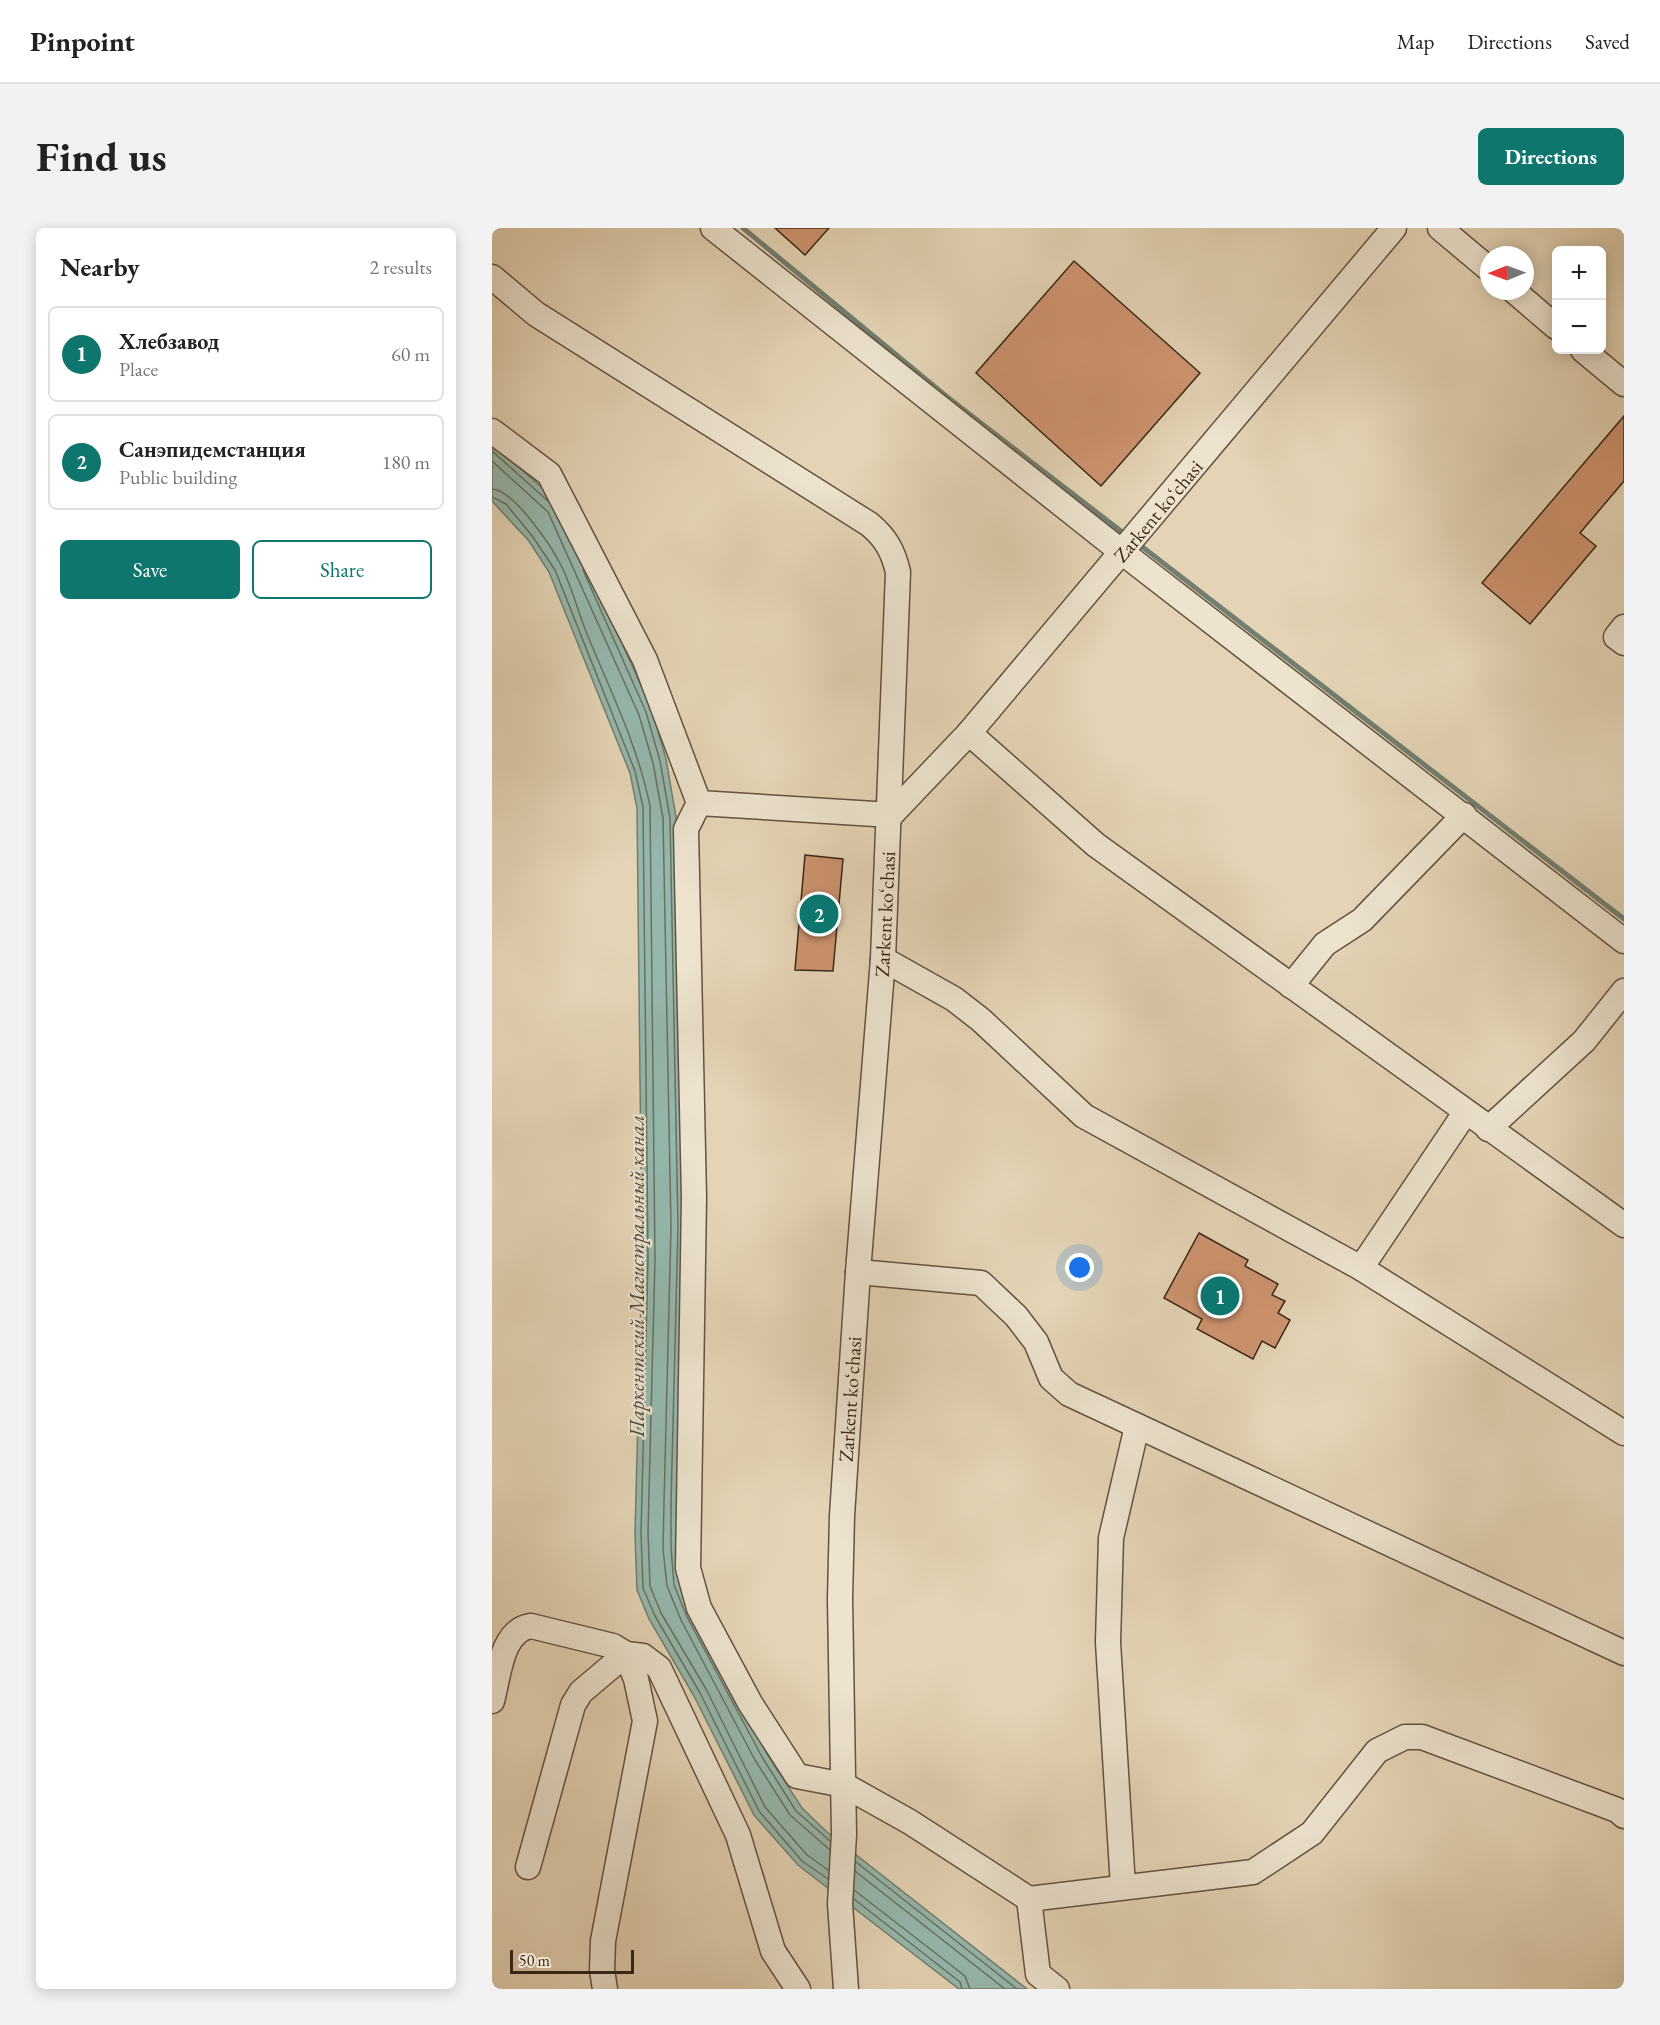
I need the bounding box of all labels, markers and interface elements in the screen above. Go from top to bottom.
text: Pinpoint [30,23,135,59]
text: Map [1397,28,1434,55]
text: Directions [1467,28,1552,55]
text: Saved [1585,28,1630,55]
button: Directions [1478,128,1624,185]
text: Find us [36,129,167,184]
north arrow [1480,246,1534,300]
map controls [1552,246,1606,354]
button: + [1552,246,1606,300]
text: Nearby [60,250,140,284]
text: 2 results [369,254,432,280]
button: − [1552,300,1606,354]
text: Хлебзавод [119,327,219,356]
text: 1 [76,341,87,367]
text: 60 m [391,341,430,367]
text: Place [119,356,158,382]
text: Санэпидемстанция [119,435,306,464]
text: 2 [76,449,87,475]
text: 180 m [382,449,430,475]
street label: Zarkent koʻchasi [1108,454,1208,568]
text: Public building [119,464,237,490]
button: Save [60,540,240,599]
button: Share [252,540,432,599]
street label: Zarkent koʻchasi [869,850,901,978]
pin: 2 [800,892,838,936]
water label: Паркентский Магистральный канал [623,1115,650,1438]
your location [1065,1253,1094,1282]
pin: 1 [1200,1274,1240,1318]
street label: Zarkent koʻchasi [833,1335,867,1463]
scale bar [510,1947,634,1974]
text: 50 m [519,1950,550,1971]

